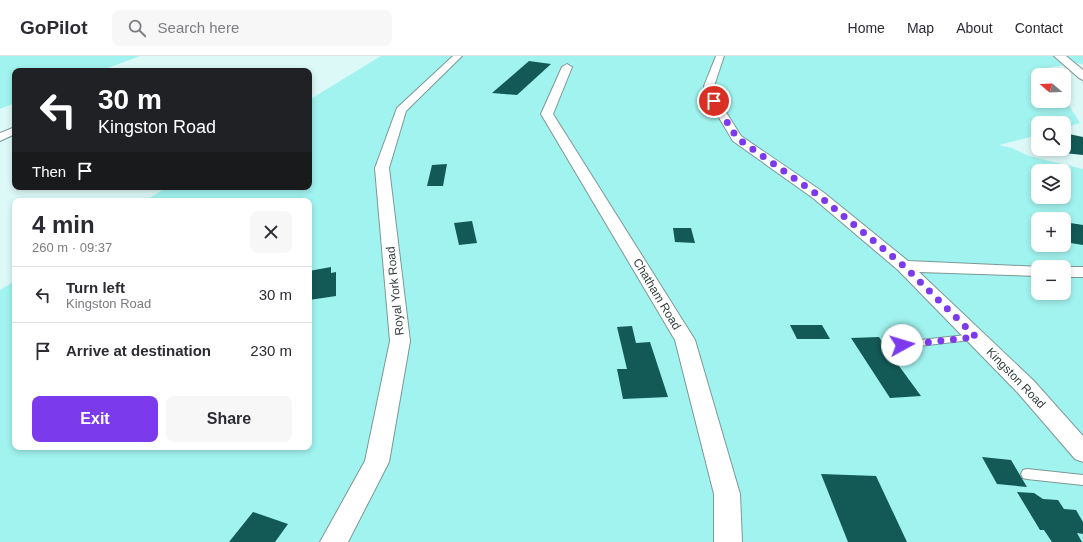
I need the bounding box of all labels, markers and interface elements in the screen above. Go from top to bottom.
search box [112,10,392,46]
text: GoPilot [20,17,88,38]
icon: search [126,17,148,39]
text: Search here [158,19,239,36]
text: Home [848,20,885,36]
text: Map [907,20,934,36]
text: About [956,20,993,36]
text: Contact [1015,20,1063,36]
north arrow [1031,68,1071,108]
map controls [1031,68,1071,300]
icon: left [32,84,84,136]
text: 30 m [98,84,162,115]
pin [697,84,731,118]
icon: arrive [703,90,725,112]
button: search [1031,116,1071,156]
text: Kingston Road [98,117,216,137]
icon: arrive [74,160,96,182]
text: Then [32,163,66,180]
button: layers [1031,164,1071,204]
text: 4 min [32,211,95,238]
button: close [250,211,292,253]
button: + [1031,212,1071,252]
text: 260 m · 09:37 [32,240,112,255]
street label: Royal York Road [383,246,407,336]
street label: Chatham Road [630,256,684,332]
button: − [1031,260,1071,300]
text: Turn left [66,279,125,296]
icon: left [32,284,54,306]
text: 30 m [259,286,292,303]
text: Kingston Road [66,296,151,311]
position arrow [881,324,923,366]
icon: arrive [32,340,54,362]
text: Arrive at destination [66,342,211,359]
text: 230 m [250,342,292,359]
street label: Kingston Road [984,345,1048,411]
button: Exit [32,396,158,442]
button: Share [166,396,292,442]

